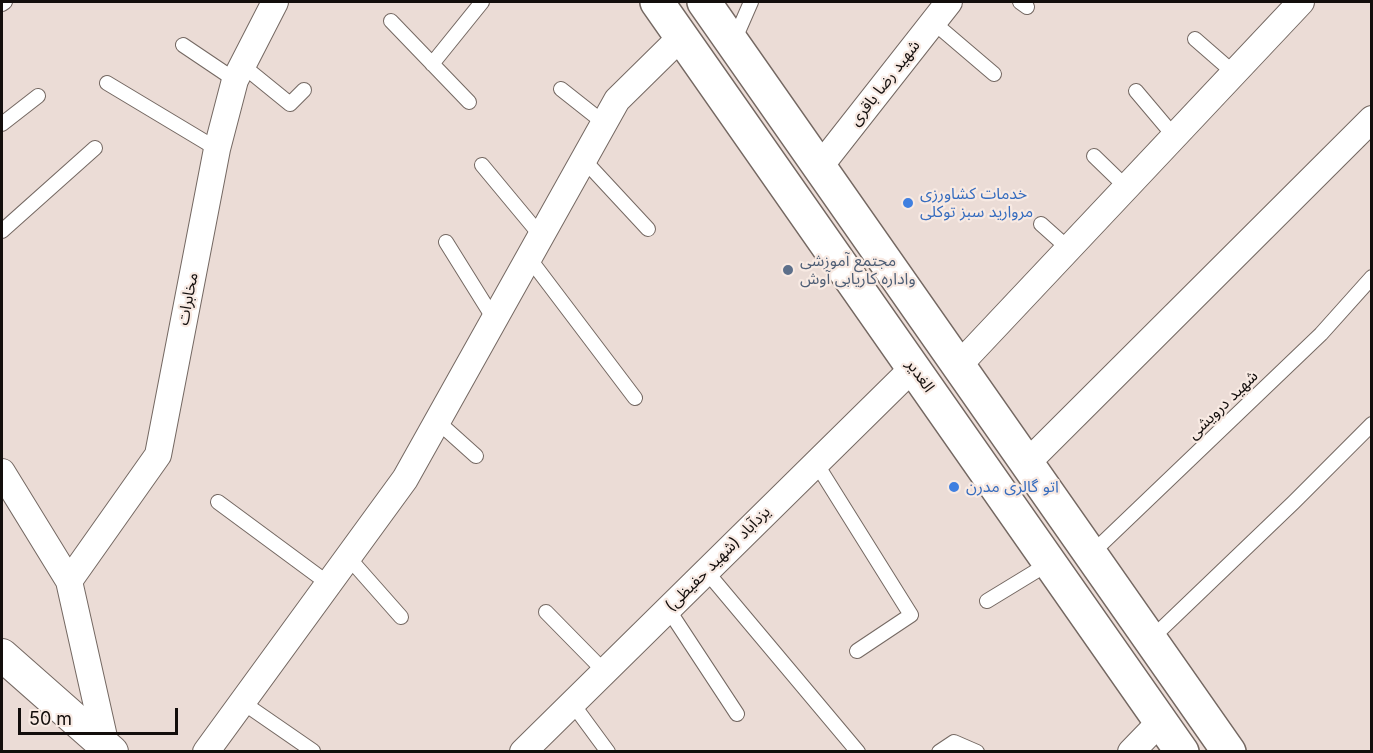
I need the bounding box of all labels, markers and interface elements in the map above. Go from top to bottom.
street label: شهید رضا باقری [846,36,924,130]
place label: خدمات کشاورزی مروارید سبز توکلی [920,184,1033,222]
marker: خدمات کشاورزی مروارید سبز توکلی [901,196,915,210]
place label: مجتمع آموزشی واداره کاریابی آوش [800,251,916,289]
marker: مجتمع آموزشی واداره کاریابی آوش [781,263,795,277]
street label: مخابرات [174,271,202,327]
street label: الغدیر [902,356,938,396]
street label: شهید درویشی [1184,367,1262,443]
place label: اتو گالری مدرن [966,477,1059,497]
marker: اتو گالری مدرن [947,480,961,494]
street label: یزدآباد (شهید حفیظی) [661,502,775,616]
scale bar [21,696,182,734]
text: 50 m [29,708,72,729]

